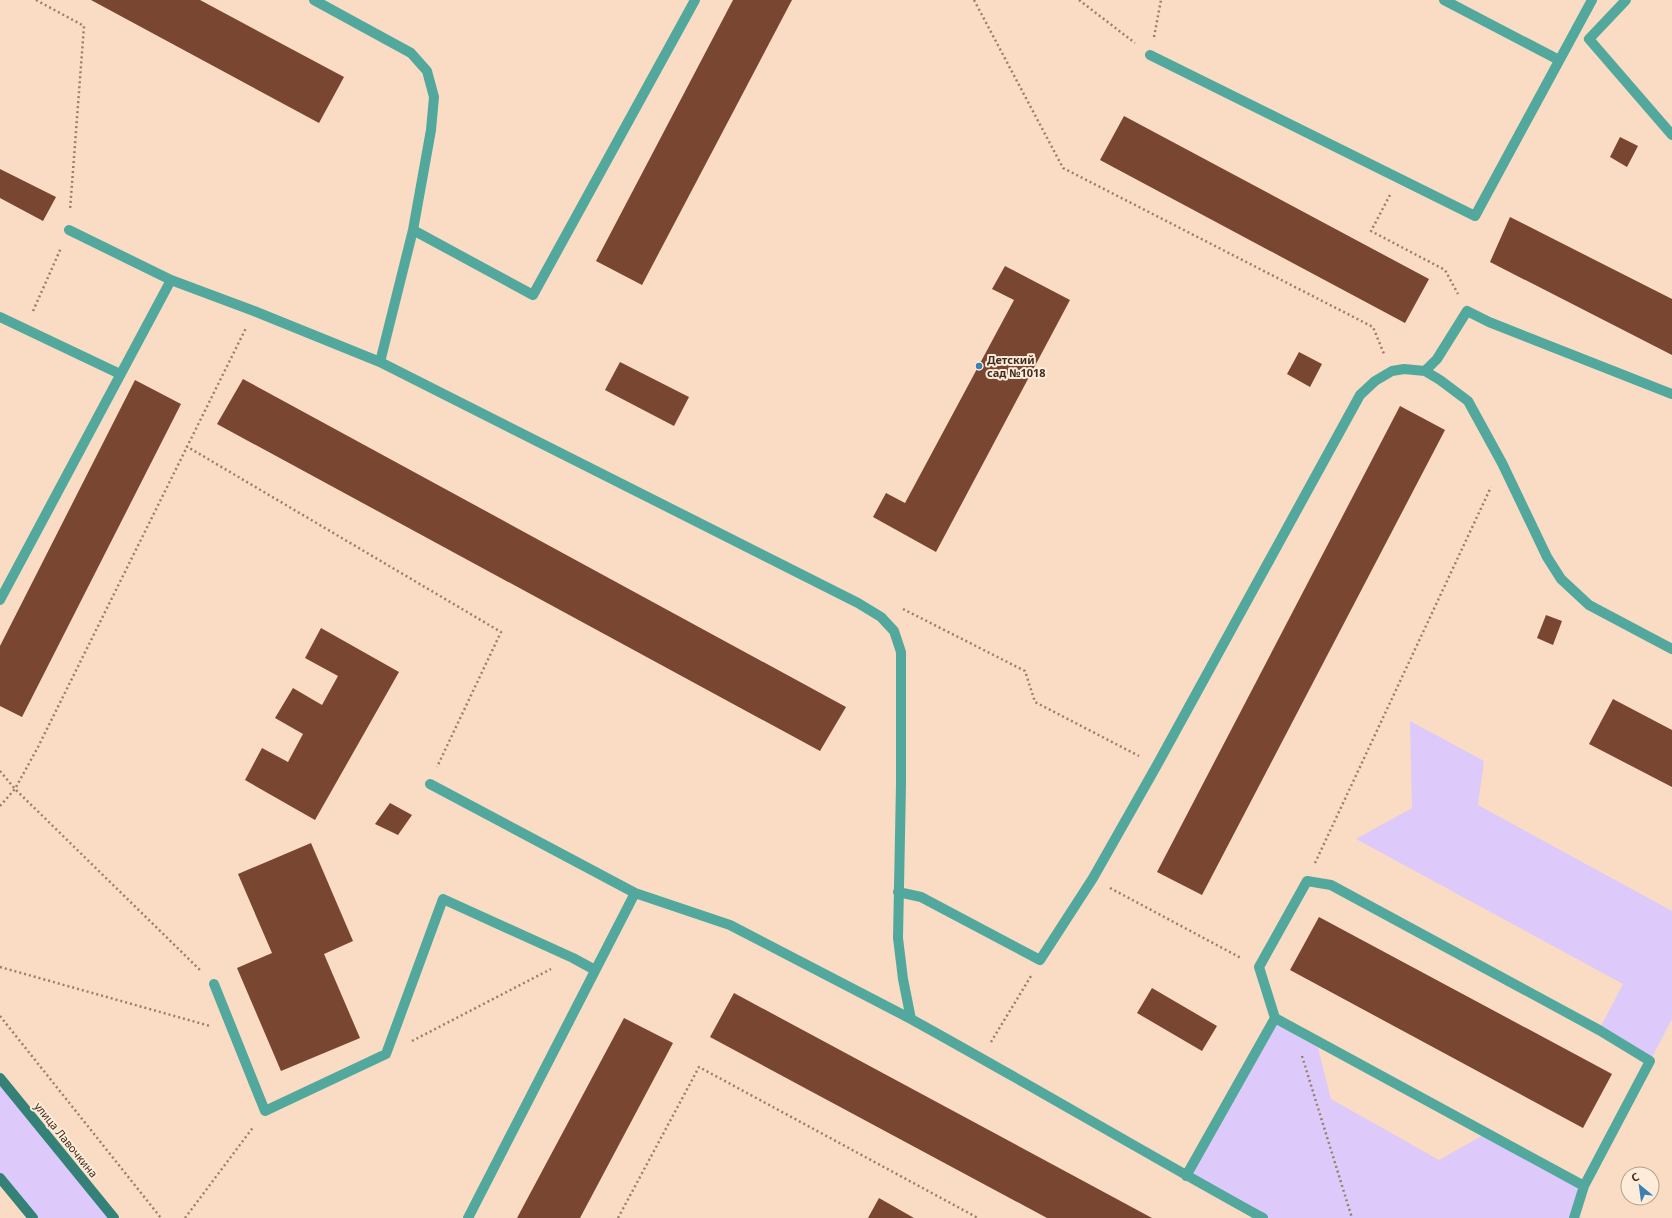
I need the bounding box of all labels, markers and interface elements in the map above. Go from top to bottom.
place label: Детский сад №1018 [987,352,1046,380]
marker: Детский сад №1018 [974,361,984,371]
street label: улица Лавочкина [31,1099,101,1180]
north arrow [1620,1166,1660,1206]
text: С [1628,1169,1642,1185]

